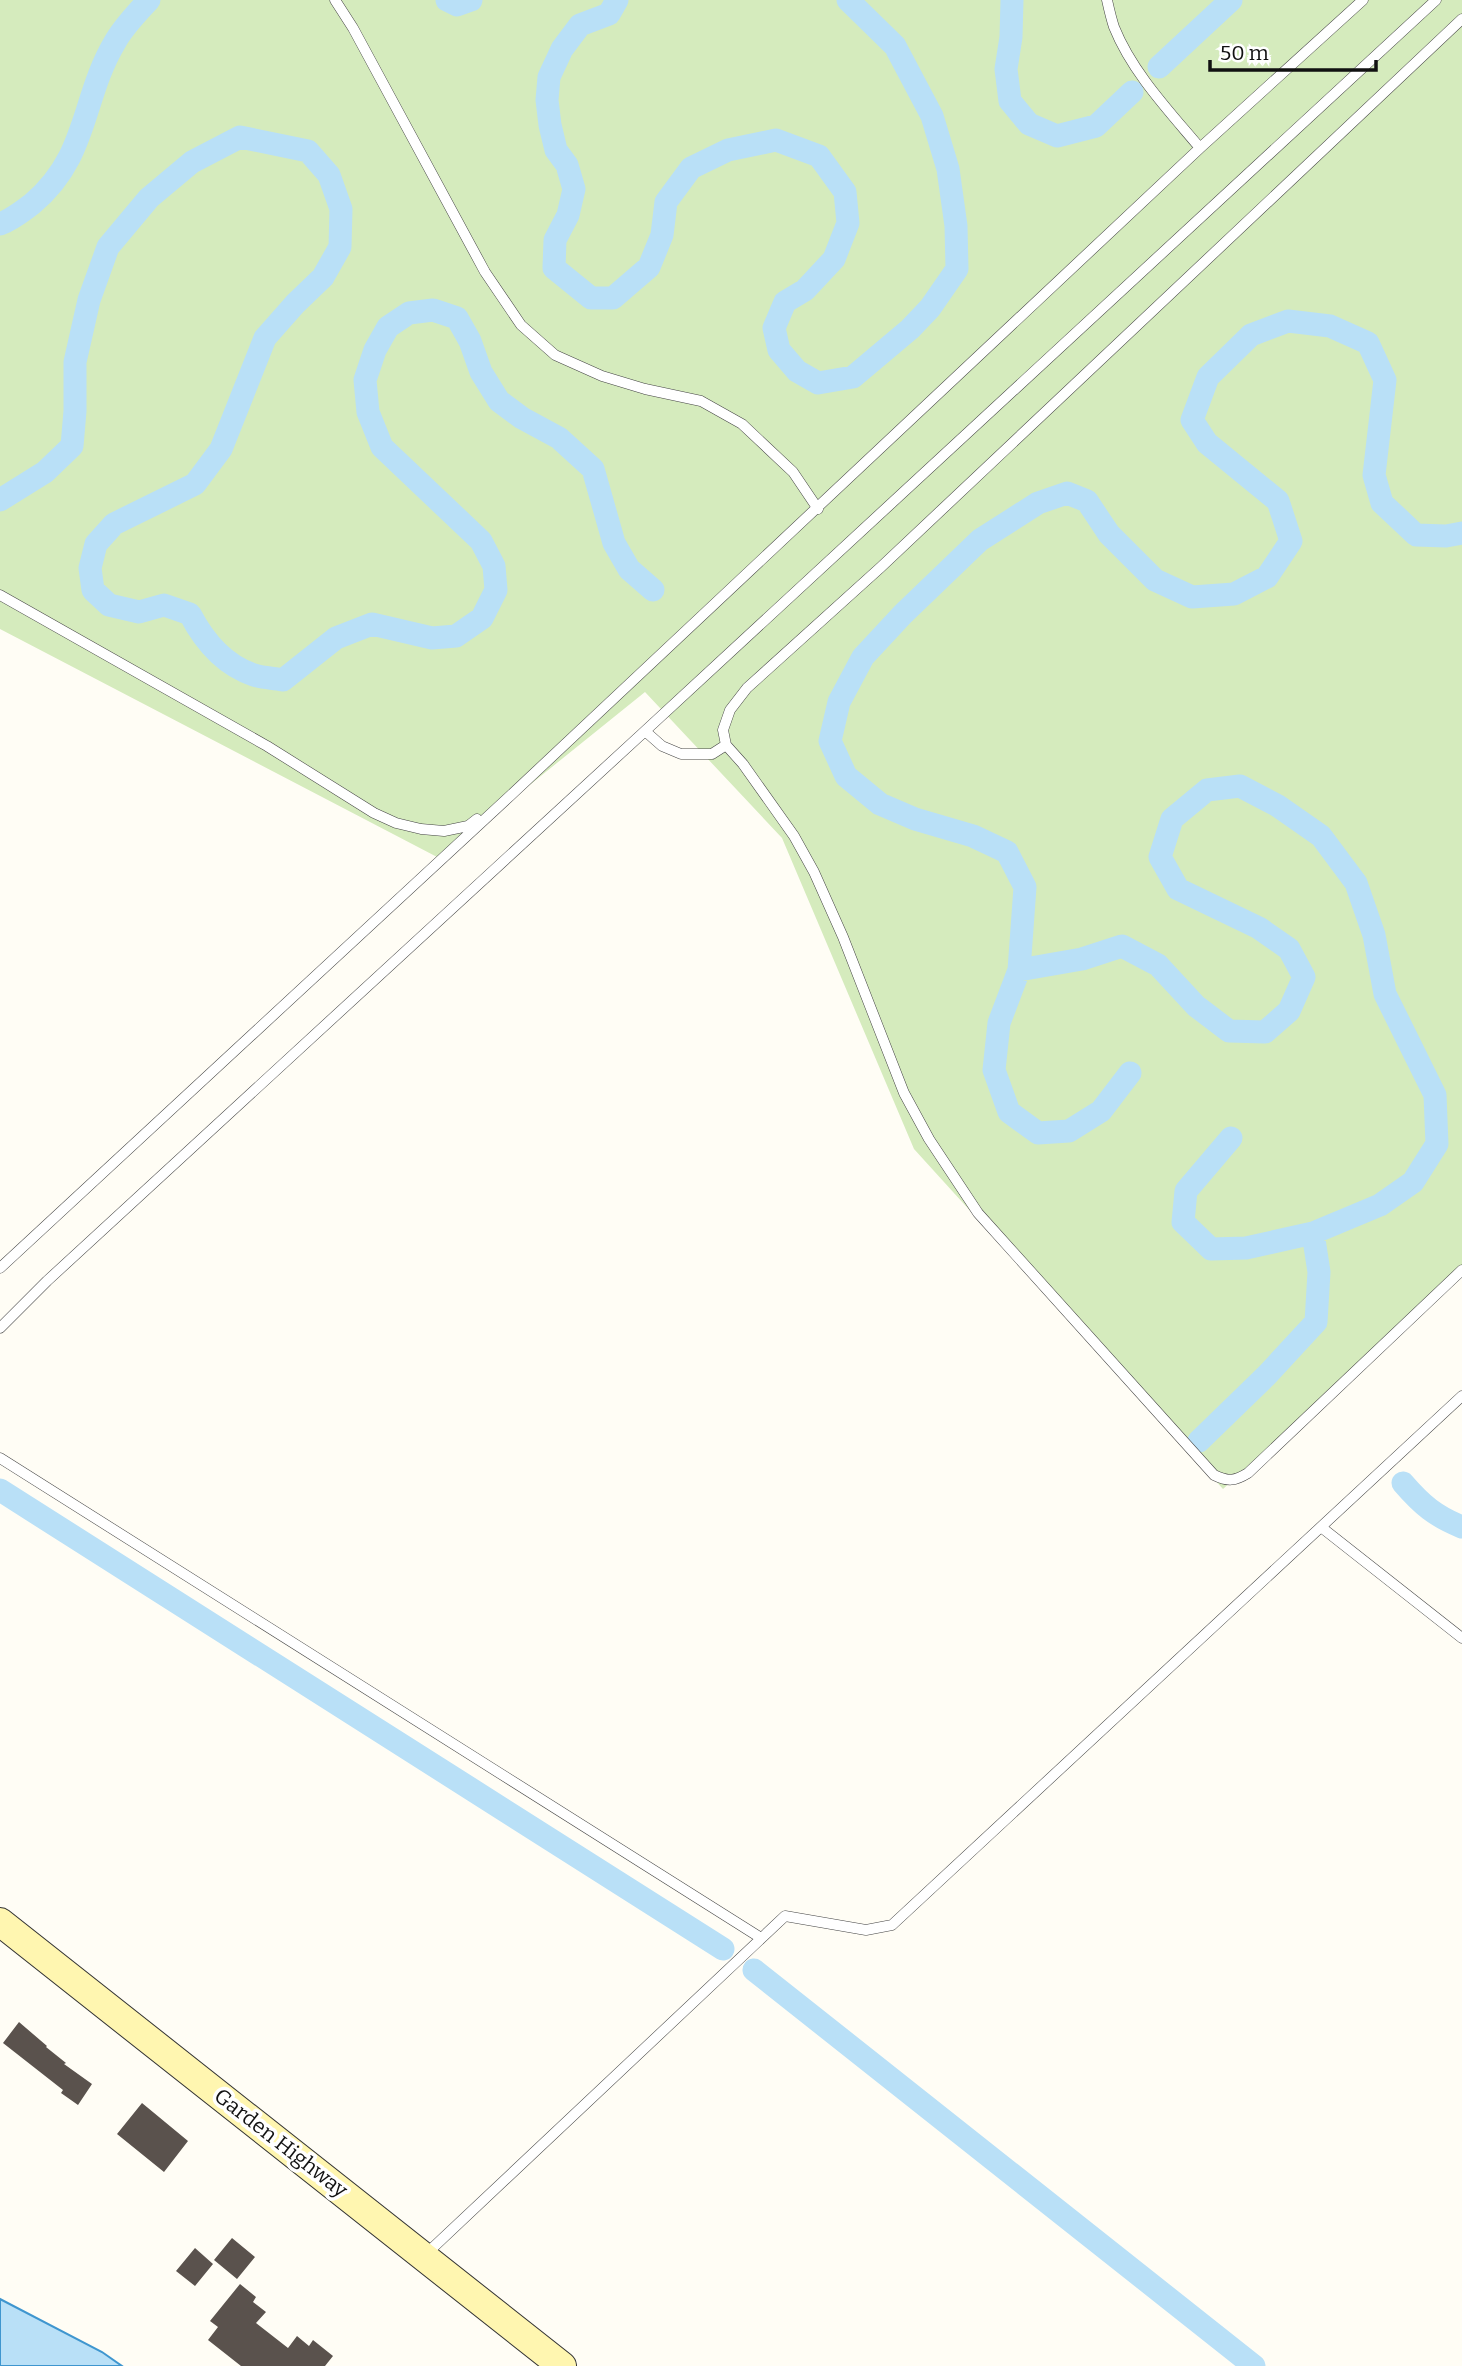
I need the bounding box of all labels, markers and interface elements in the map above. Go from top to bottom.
scale bar [1210,28,1376,72]
text: 50 m [1220,40,1269,66]
street label: Garden Highway [209,2083,354,2204]

